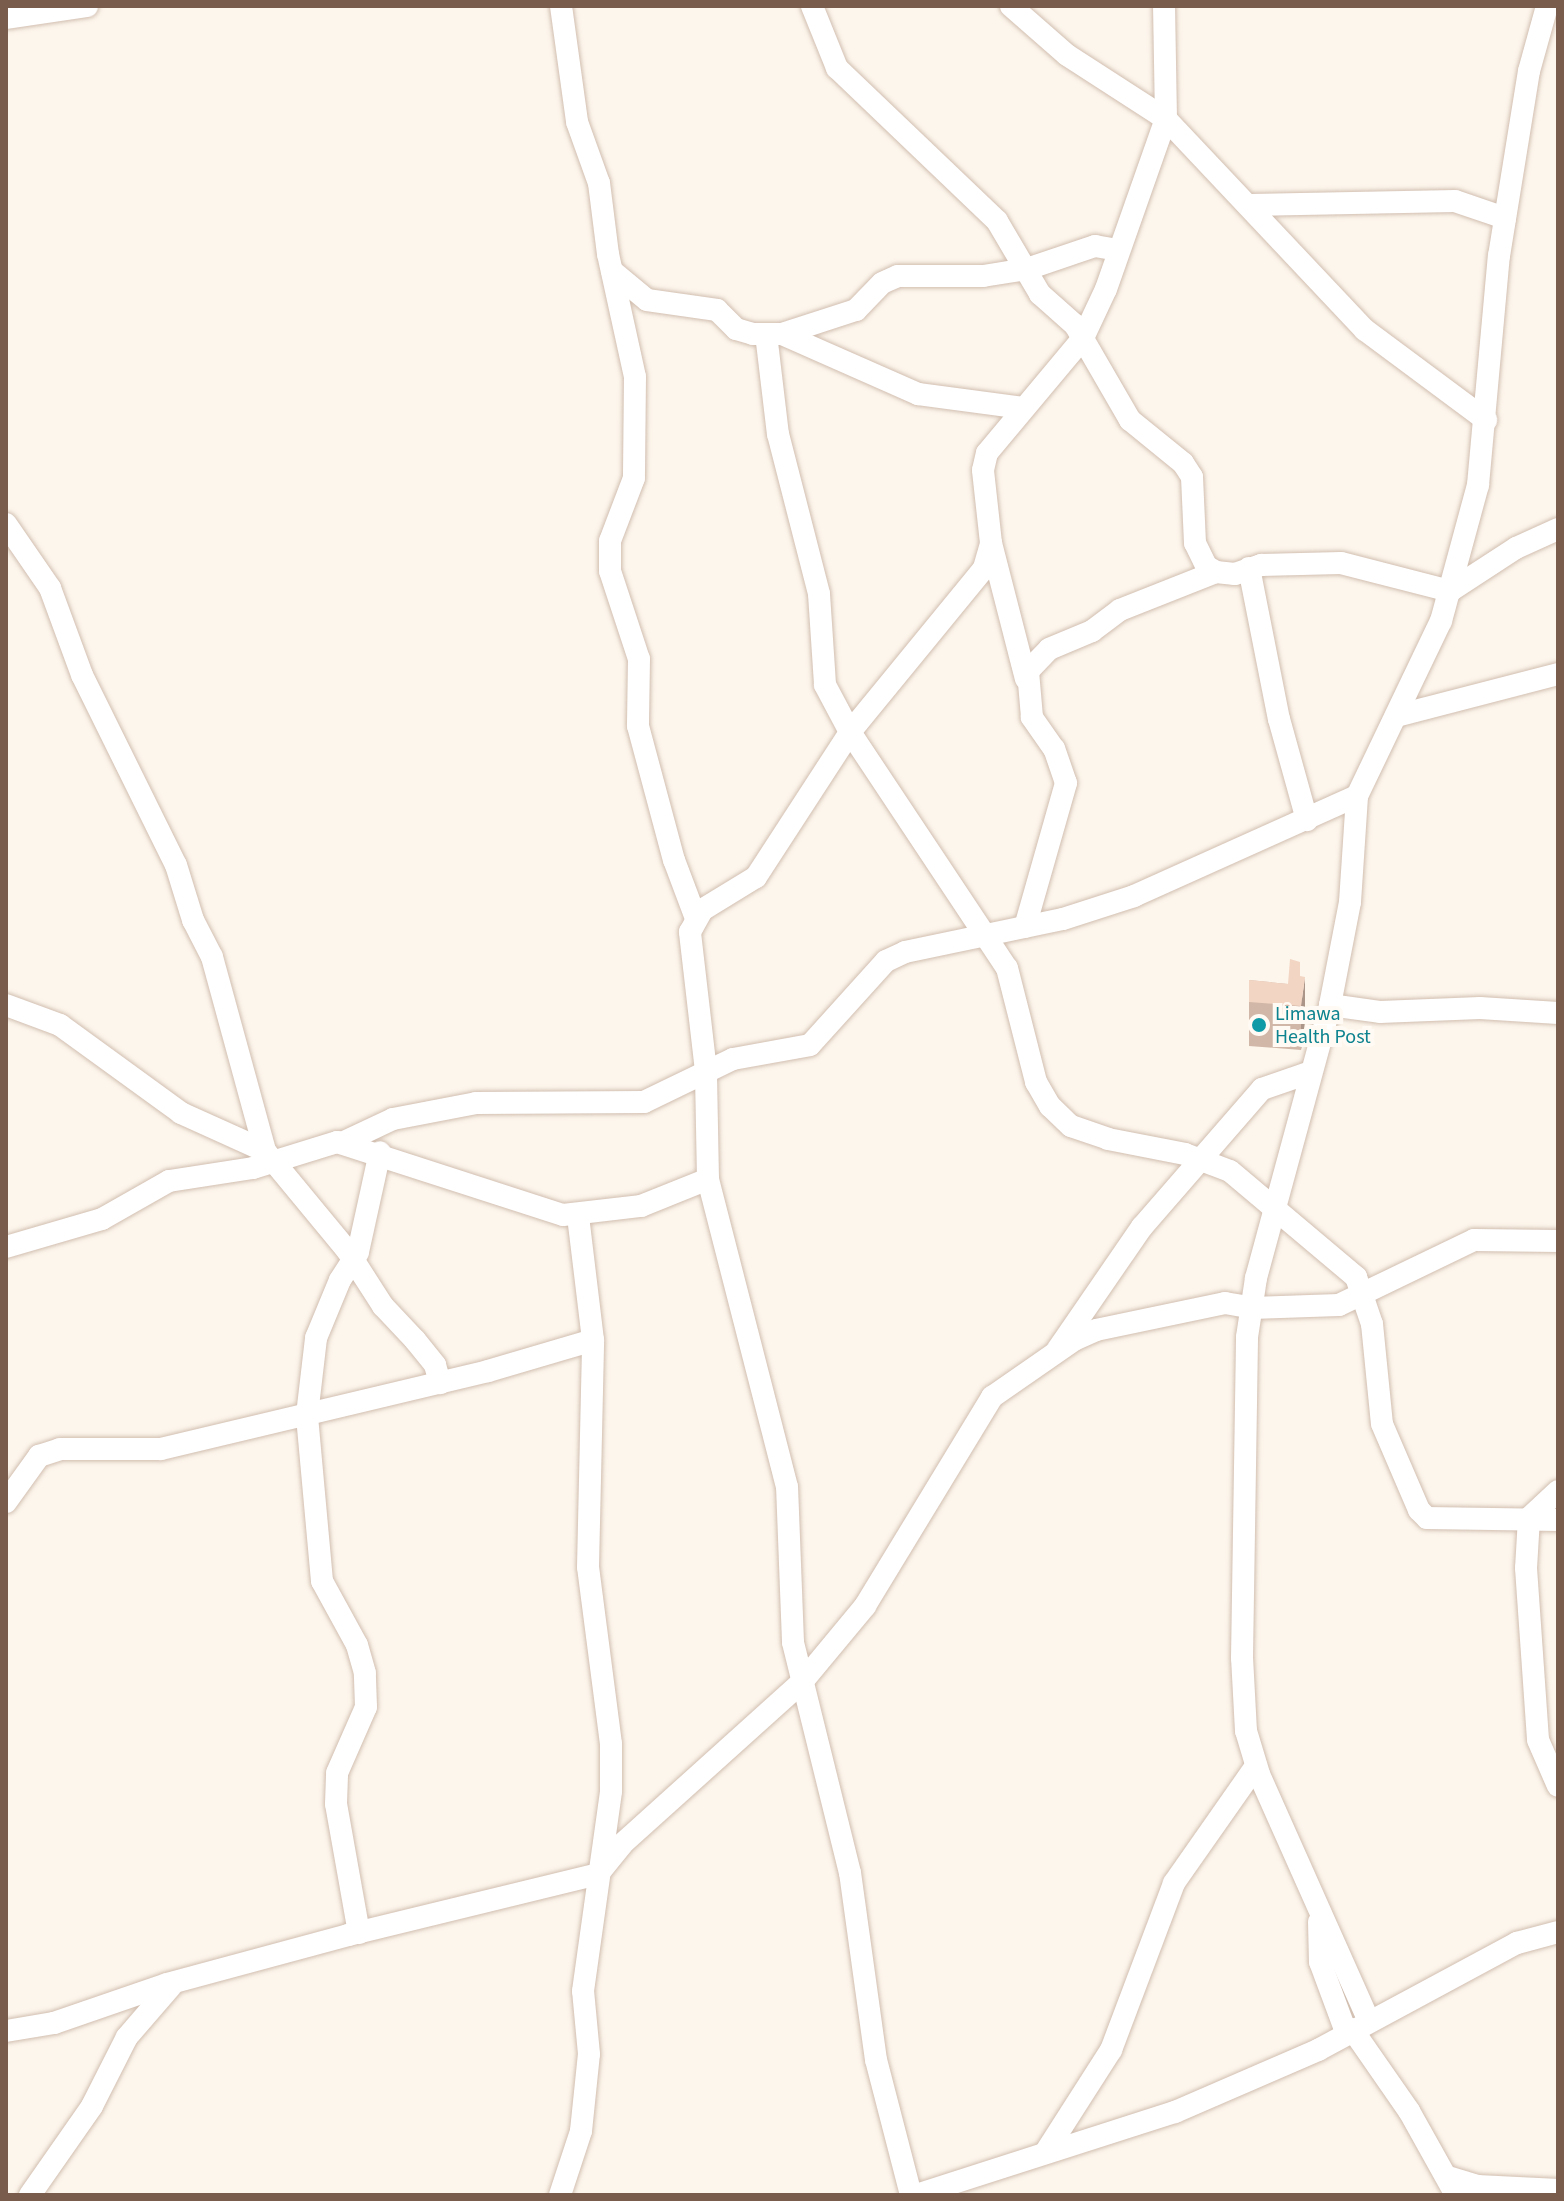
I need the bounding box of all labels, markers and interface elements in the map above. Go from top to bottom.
place label: Limawa Health Post [1275,1002,1371,1049]
marker: Limawa Health Post [1250,1016,1268,1034]

